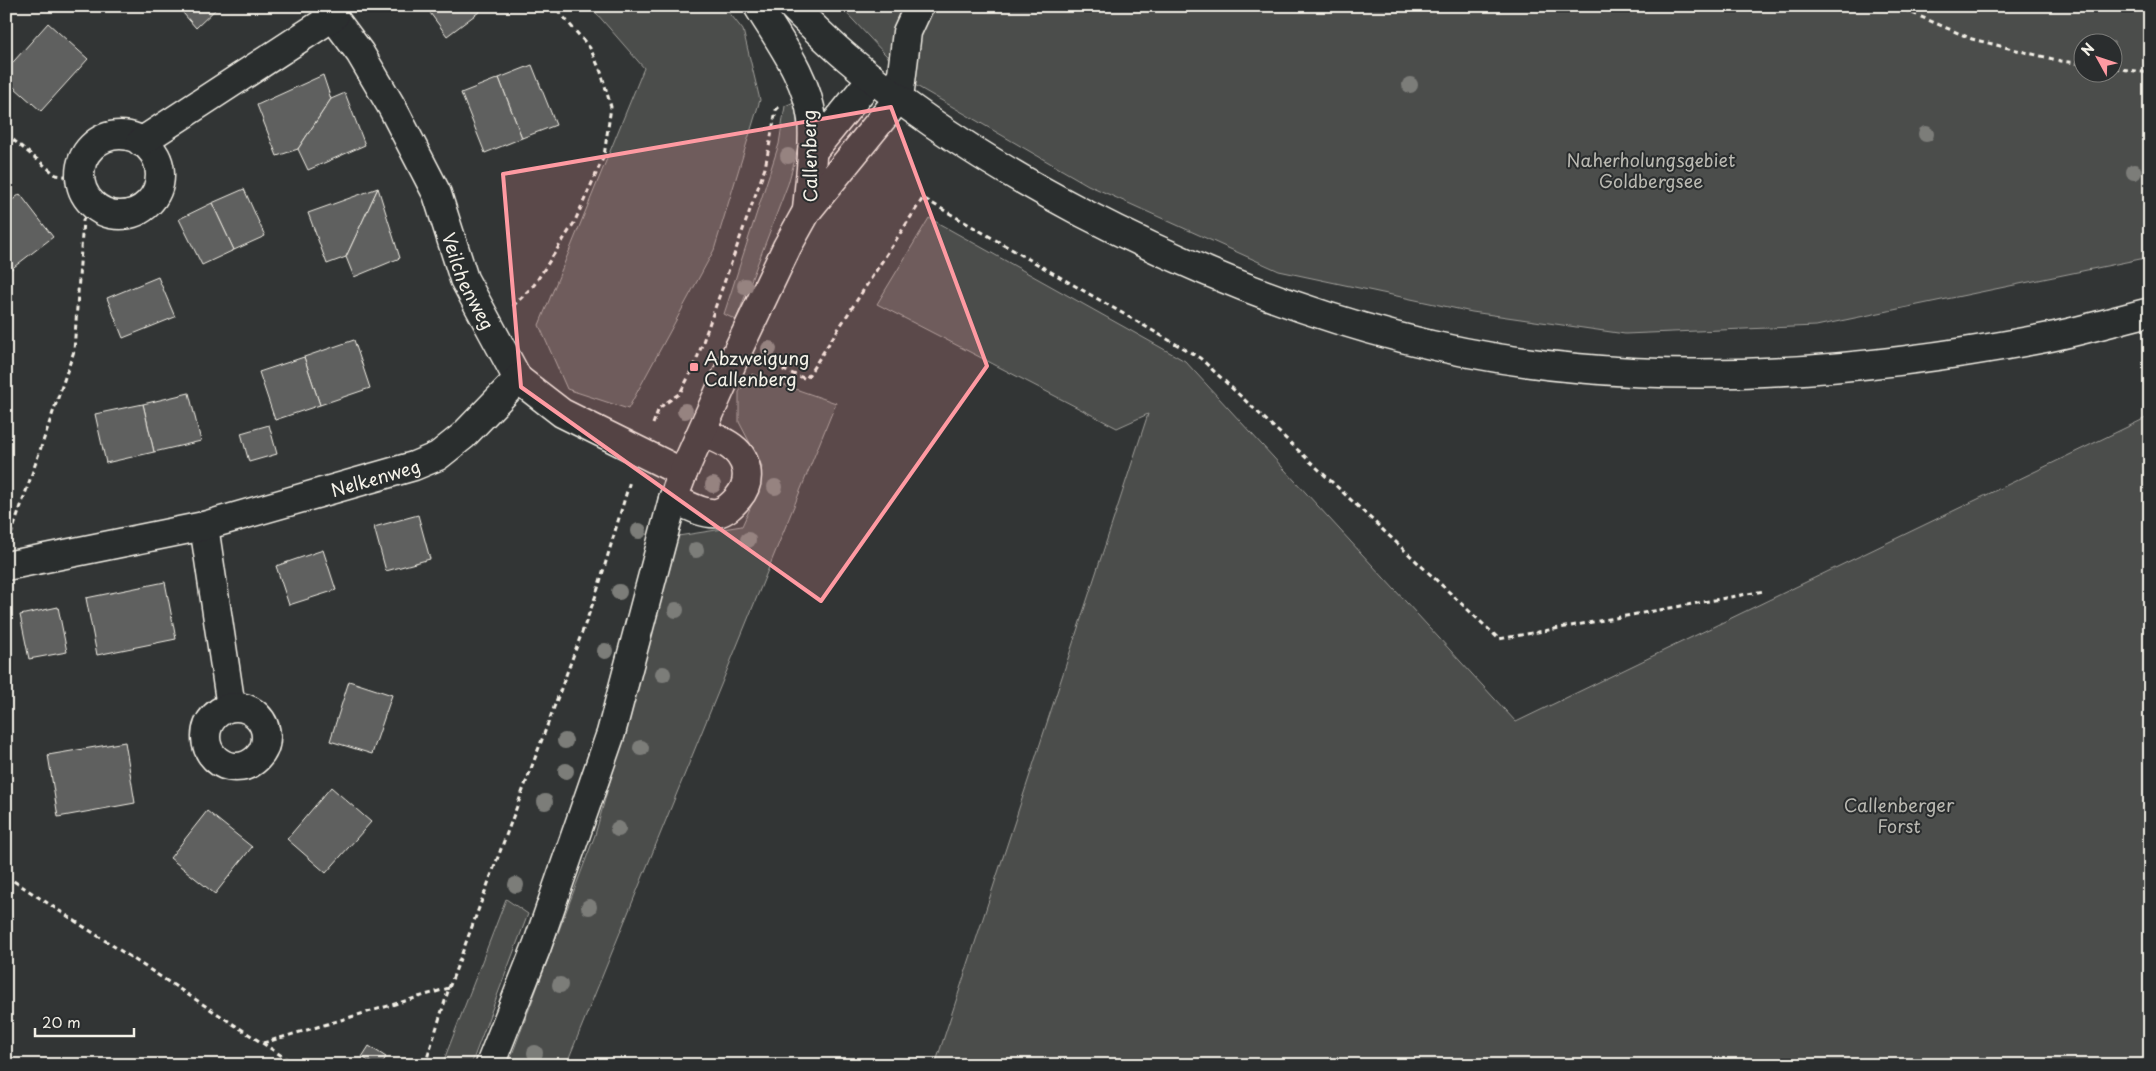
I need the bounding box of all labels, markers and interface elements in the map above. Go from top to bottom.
north arrow [2074,32,2124,82]
text: N [2076,38,2099,60]
street label: Callenberg [795,109,823,203]
park label: Naherholungsgebiet Goldbergsee [1567,146,1735,194]
street label: Veilchenweg [436,229,502,334]
place label: Abzweigung Callenberg [704,344,809,392]
marker: Abzweigung Callenberg [688,361,700,373]
street label: Nelkenweg [327,451,424,503]
park label: Callenberger Forst [1844,791,1955,839]
scale bar [35,1006,134,1038]
text: 20 m [42,1010,81,1033]

